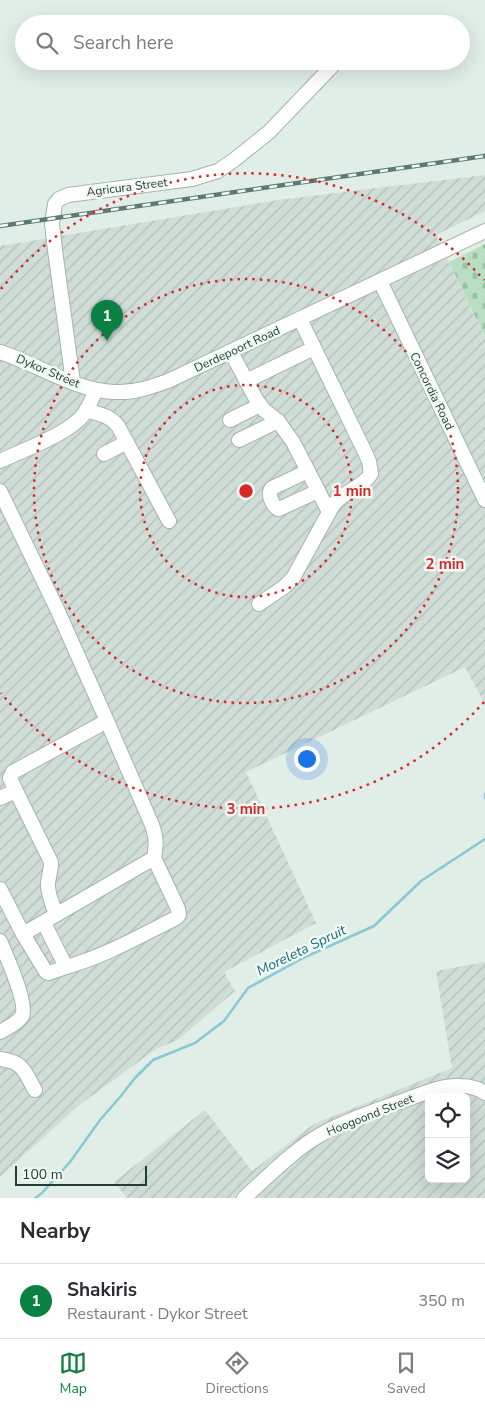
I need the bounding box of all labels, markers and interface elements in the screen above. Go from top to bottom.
search box [15,15,470,70]
icon: search [33,29,61,57]
text: Search here [73,30,174,56]
street label: Agricura Street [86,174,169,200]
pin: 1 [91,300,123,341]
street label: Derdepoort Road [191,322,283,376]
street label: Concordia Road [406,349,458,433]
street label: Dykor Street [14,350,83,392]
text: 1 min [333,481,371,501]
centre of rings [237,482,255,500]
text: 2 min [426,554,464,574]
your location [294,746,320,772]
text: 3 min [227,799,265,819]
water label: Moreleta Spruit [253,920,350,980]
street label: Hoogoond Street [324,1090,417,1140]
map controls [425,1093,470,1183]
button: locate [425,1093,470,1138]
button: layers [425,1138,470,1183]
scale bar [15,1163,148,1186]
text: 100 m [22,1165,63,1184]
text: Nearby [20,1217,90,1245]
text: Shakiris [67,1277,137,1303]
text: 1 [31,1290,41,1312]
text: 350 m [418,1290,465,1312]
text: Restaurant · Dykor Street [67,1303,248,1325]
tab: Map [59,1349,87,1398]
tab: Directions [206,1349,269,1398]
tab: Saved [387,1349,426,1398]

